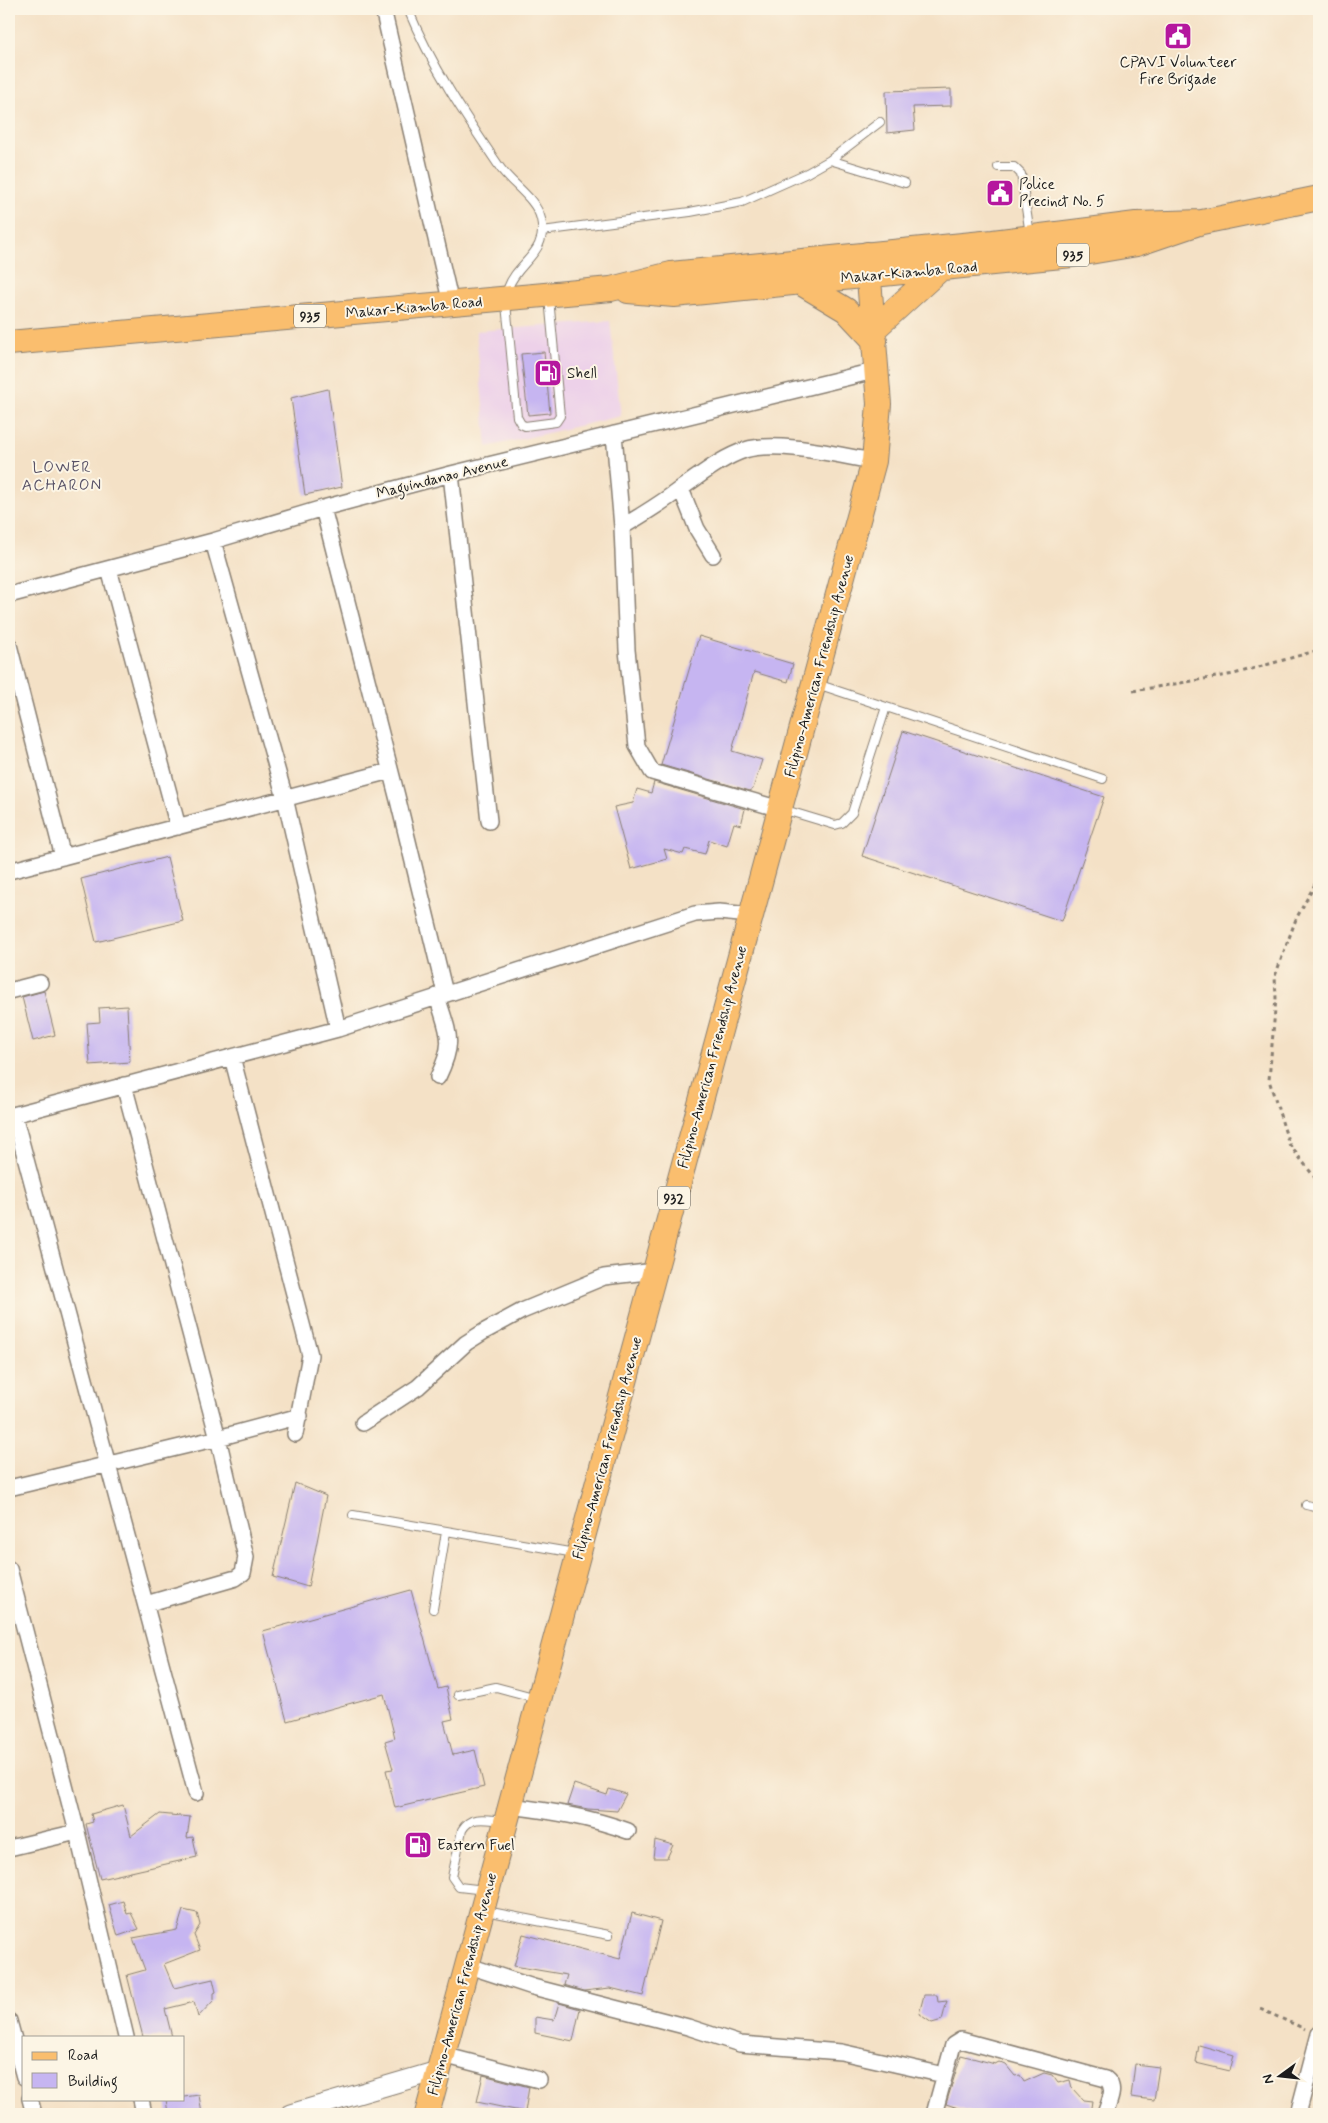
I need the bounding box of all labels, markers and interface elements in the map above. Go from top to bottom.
public building icon: CPAVI Volunteer Fire Brigade [1163,21,1193,51]
place label: CPAVI Volunteer Fire Brigade [1119,53,1237,91]
place label: Police Precinct No. 5 [1019,175,1105,212]
public building icon: Police Precinct No. 5 [985,178,1015,208]
road number: 935 [1057,244,1089,266]
street label: Makar-Kiamba Road [840,257,978,289]
street label: Makar-Kiamba Road [345,292,483,324]
road number: 935 [294,304,326,328]
fuel station icon: Shell [533,358,563,388]
place label: Shell [567,364,597,384]
street label: Maguindanao Avenue [374,452,510,505]
district label: LOWER ACHARON [22,457,102,496]
street label: Filipino-American Friendship Avenue [781,552,859,780]
street label: Filipino-American Friendship Avenue [674,943,752,1171]
road number: 932 [658,1186,690,1210]
street label: Filipino-American Friendship Avenue [569,1334,647,1562]
fuel station icon: Eastern Fuel [403,1830,433,1860]
place label: Eastern Fuel [437,1836,515,1856]
street label: Filipino-American Friendship Avenue [424,1870,502,2098]
legend [22,2036,185,2100]
text: Road [68,2046,98,2066]
north arrow [1256,2050,1306,2100]
text: Building [68,2072,118,2093]
text: N [1259,2072,1278,2086]

